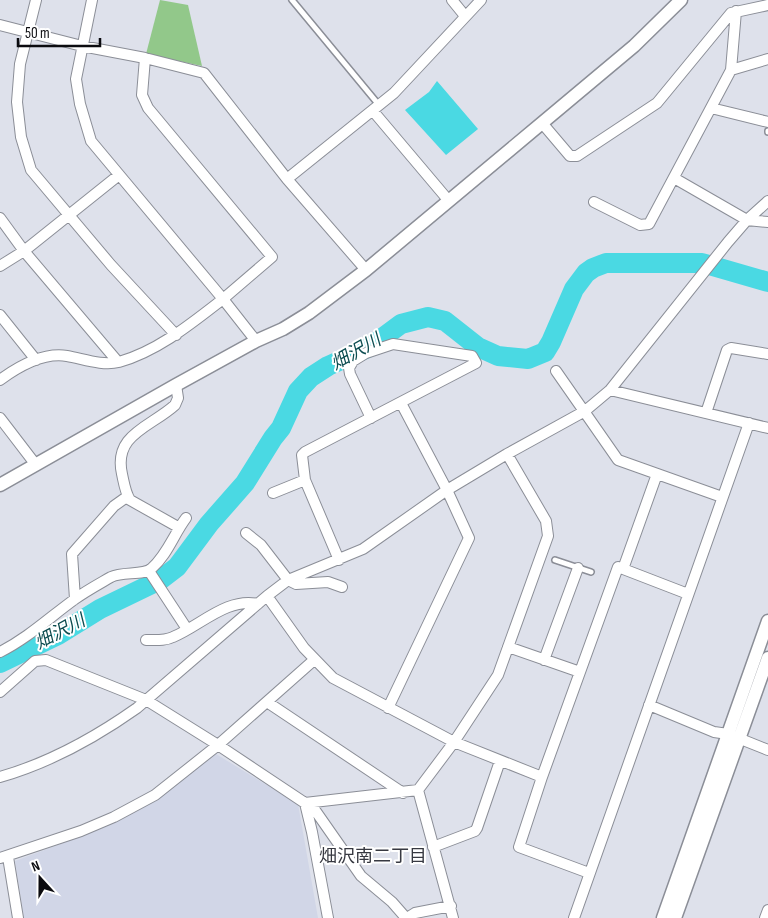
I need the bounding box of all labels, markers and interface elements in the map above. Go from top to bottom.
scale bar [18,15,100,47]
text: 50 m [25,24,50,43]
water label: 畑沢川 [327,328,386,375]
water label: 畑沢川 [31,609,91,654]
district label: 畑沢南二丁目 [319,846,427,867]
north arrow [15,853,65,903]
text: N [29,857,42,876]

